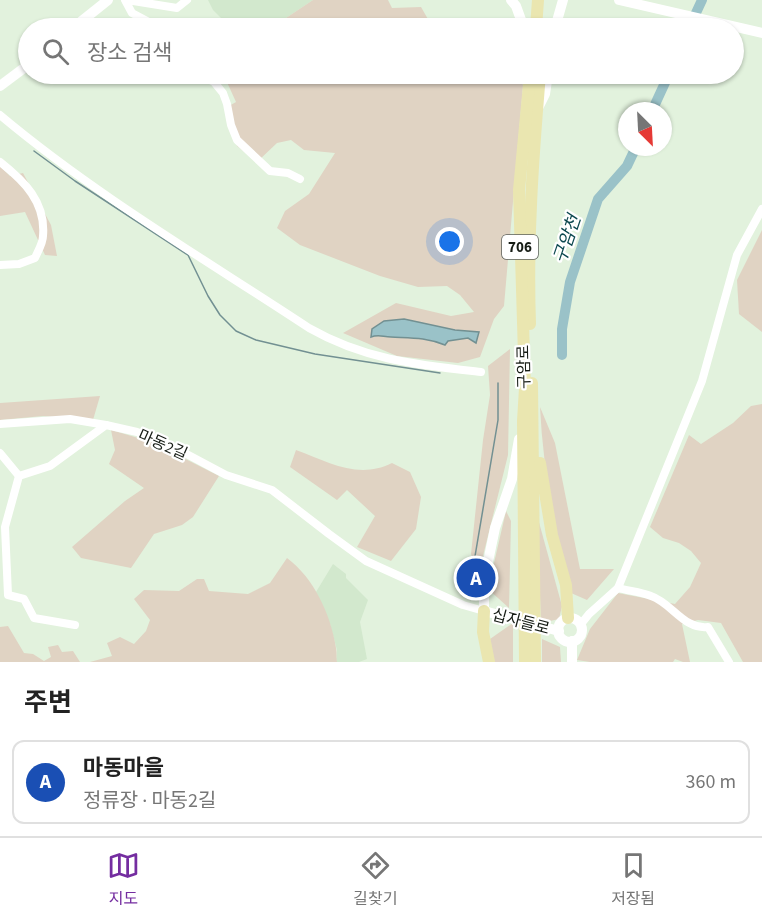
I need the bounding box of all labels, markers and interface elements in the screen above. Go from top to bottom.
search box [18,18,744,84]
icon: search [39,35,72,68]
text: 장소 검색 [87,37,172,69]
north arrow [618,102,672,156]
water label: 구암천 [548,209,588,267]
your location [435,227,464,256]
road number: 706 [502,235,538,259]
street label: 구암로 [513,344,535,389]
street label: 마동2길 [134,424,191,466]
pin: A [456,556,496,600]
street label: 십자들로 [489,604,552,640]
text: 주변 [24,684,72,721]
text: 마동마을 [83,752,164,784]
text: A [40,768,51,796]
text: 360 m [686,768,736,796]
text: 정류장 · 마동2길 [83,787,216,815]
tab: 지도 [107,849,140,910]
tab: 길찾기 [353,849,397,910]
tab: 저장됨 [611,849,655,910]

